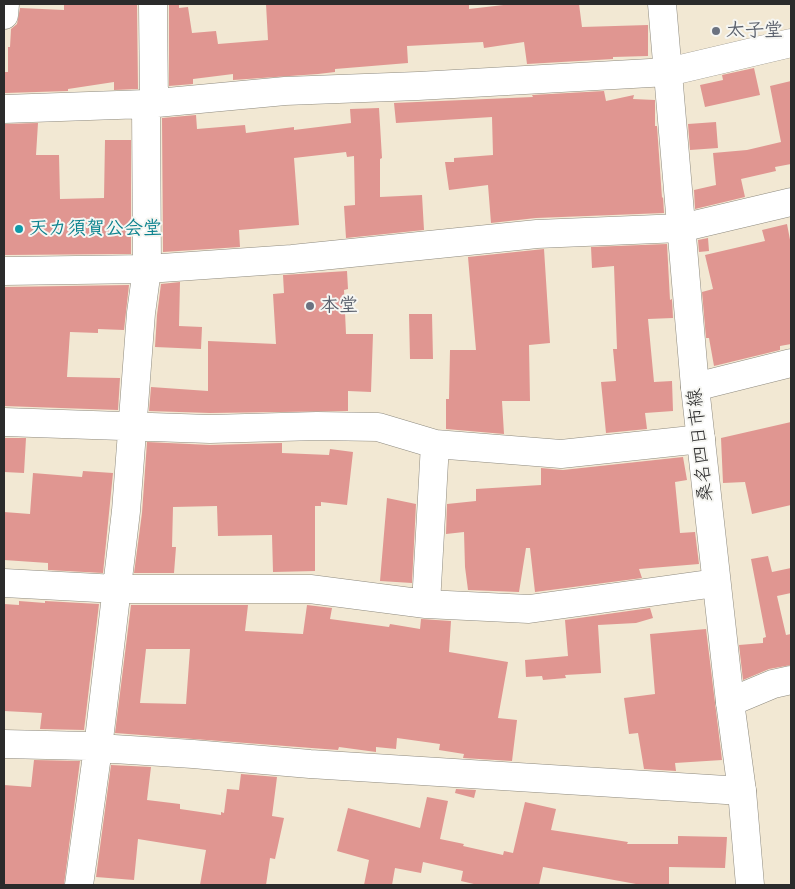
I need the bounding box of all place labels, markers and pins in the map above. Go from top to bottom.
place label: 太子堂 [726,20,783,42]
marker: 太子堂 [710,25,722,37]
place label: 天カ須賀公会堂 [29,218,162,240]
marker: 天カ須賀公会堂 [13,223,25,235]
place label: 本堂 [320,295,358,317]
marker: 本堂 [304,300,316,312]

